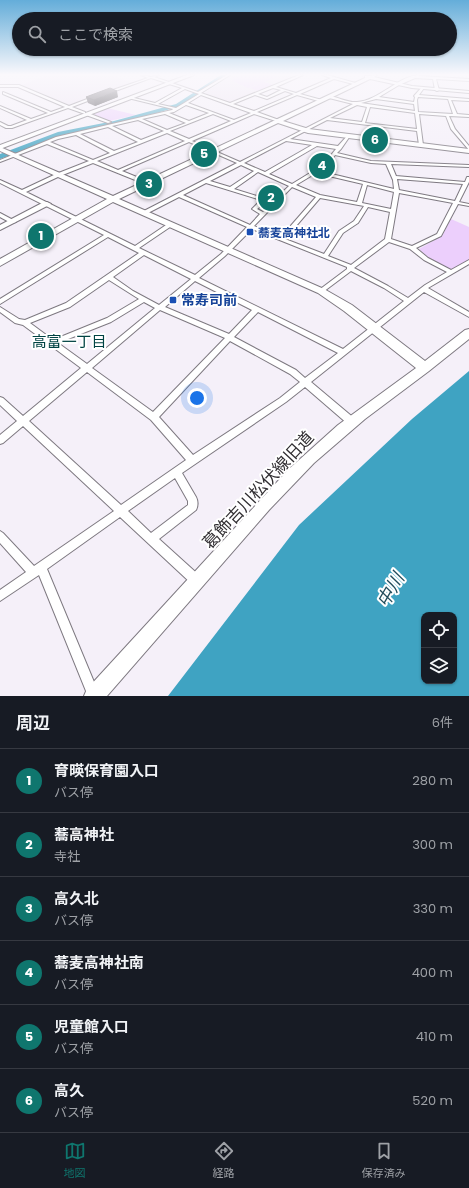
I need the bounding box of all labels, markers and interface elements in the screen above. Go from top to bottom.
search box [12,12,457,56]
icon: search [26,23,48,45]
text: ここで検索 [58,24,133,45]
pin: 6 [362,125,388,155]
pin: 5 [191,139,217,169]
pin: 4 [309,151,335,181]
pin: 3 [136,169,162,199]
pin: 2 [258,183,284,213]
pin: 1 [28,221,54,251]
place label: 蕎麦高神社北 [258,224,330,241]
marker: 蕎麦高神社北 [245,227,255,237]
place label: 常寿司前 [181,290,237,310]
marker: 常寿司前 [168,295,178,305]
district label: 高富一丁目 [31,331,107,352]
your location [187,388,207,408]
street label: 葛飾吉川松伏線旧道 [197,426,319,554]
water label: 中川 [370,566,411,612]
map controls [421,612,457,684]
button: locate [421,612,457,648]
button: layers [421,648,457,684]
text: 周辺 [16,711,50,735]
text: 6件 [432,713,453,732]
text: 育暎保育園入口 [54,760,159,781]
text: 1 [27,771,31,790]
text: 280 m [412,771,453,790]
text: バス停 [54,783,93,802]
text: 蕎高神社 [54,824,114,845]
text: 2 [25,835,33,854]
text: 300 m [412,835,453,854]
text: 寺社 [54,847,80,866]
text: 高久北 [54,888,99,909]
text: 3 [25,899,33,918]
text: 330 m [413,899,453,918]
text: バス停 [54,911,93,930]
text: 蕎麦高神社南 [54,952,144,973]
text: 4 [25,963,33,982]
text: 400 m [412,963,453,982]
text: バス停 [54,975,93,994]
text: 児童館入口 [54,1016,129,1037]
text: 5 [25,1027,33,1046]
text: 410 m [416,1027,453,1046]
text: バス停 [54,1039,93,1058]
text: 高久 [54,1080,84,1101]
text: 6 [25,1091,33,1110]
text: 520 m [412,1091,453,1110]
text: バス停 [54,1103,93,1122]
tab: 地図 [64,1140,86,1182]
tab: 経路 [213,1140,235,1182]
tab: 保存済み [362,1140,406,1182]

